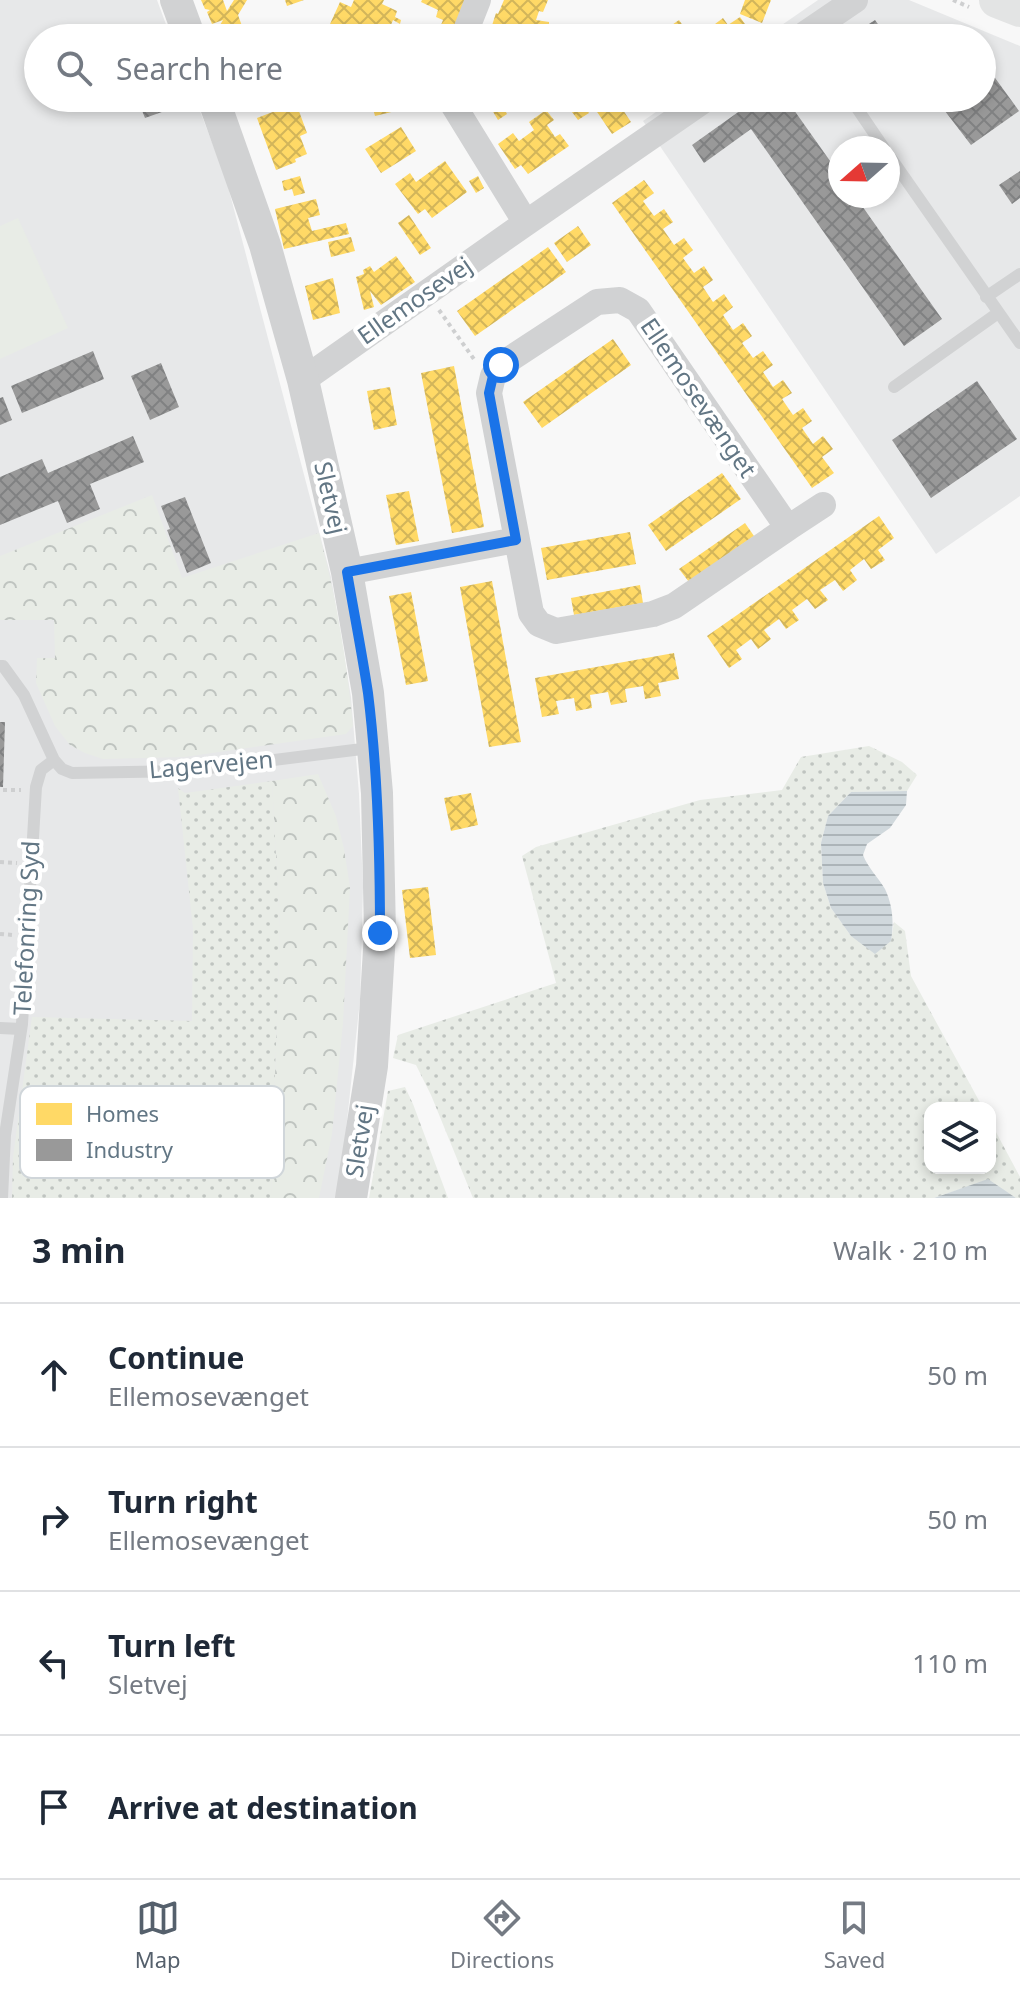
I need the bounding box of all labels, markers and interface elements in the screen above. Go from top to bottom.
search box [24,24,996,112]
icon: search [52,46,96,90]
text: Search here [116,48,283,89]
north arrow [828,136,900,208]
street label: Ellemosevej [350,248,478,351]
street label: Ellemosevænget [634,311,765,484]
route start [483,347,519,383]
street label: Sletvej [307,458,356,537]
street label: Lagervejen [147,742,274,785]
street label: Telefonring Syd [4,840,47,1016]
route end [362,915,398,951]
legend [20,1086,284,1178]
text: Homes [86,1098,159,1128]
street label: Sletvej [336,1102,381,1180]
map controls [924,1102,996,1174]
button: layers [924,1102,996,1174]
text: Industry [86,1134,174,1164]
text: 3 min [32,1227,126,1273]
text: Walk · 210 m [833,1232,988,1268]
text: Continue [108,1337,244,1378]
icon: ahead [32,1353,76,1397]
text: 50 m [927,1357,988,1393]
text: Ellemosevænget [108,1378,309,1414]
text: Turn right [108,1481,258,1522]
icon: right [32,1497,76,1541]
text: 50 m [927,1501,988,1537]
text: Ellemosevænget [108,1522,309,1558]
text: Turn left [108,1625,236,1666]
icon: left [32,1641,76,1685]
text: 110 m [912,1645,988,1681]
text: Sletvej [108,1666,188,1702]
icon: arrive [32,1785,76,1829]
text: Arrive at destination [108,1787,418,1828]
tab: Map [135,1896,181,1974]
tab: Directions [450,1896,554,1974]
tab: Saved [824,1896,885,1974]

